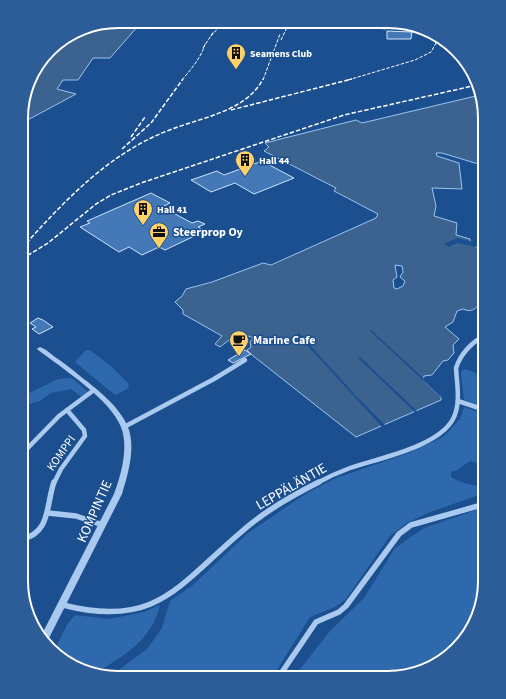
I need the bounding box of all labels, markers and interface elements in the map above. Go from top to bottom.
building icon: Seamens Club [225,42,247,70]
place label: Seamens Club [250,47,312,61]
building icon: Hall 44 [234,149,256,177]
place label: Hall 44 [259,154,290,168]
building icon: Hall 41 [132,198,154,226]
place label: Hall 41 [157,203,187,217]
office icon: Steerprop Oy [148,221,170,249]
place label: Steerprop Oy [173,224,244,241]
cafe icon: Marine Cafe [228,329,250,357]
place label: Marine Cafe [253,332,316,349]
street label: KOMPPI [43,432,80,475]
street label: LEPPÄLÄNTIE [252,458,331,515]
street label: KOMPINTIE [72,477,118,546]

